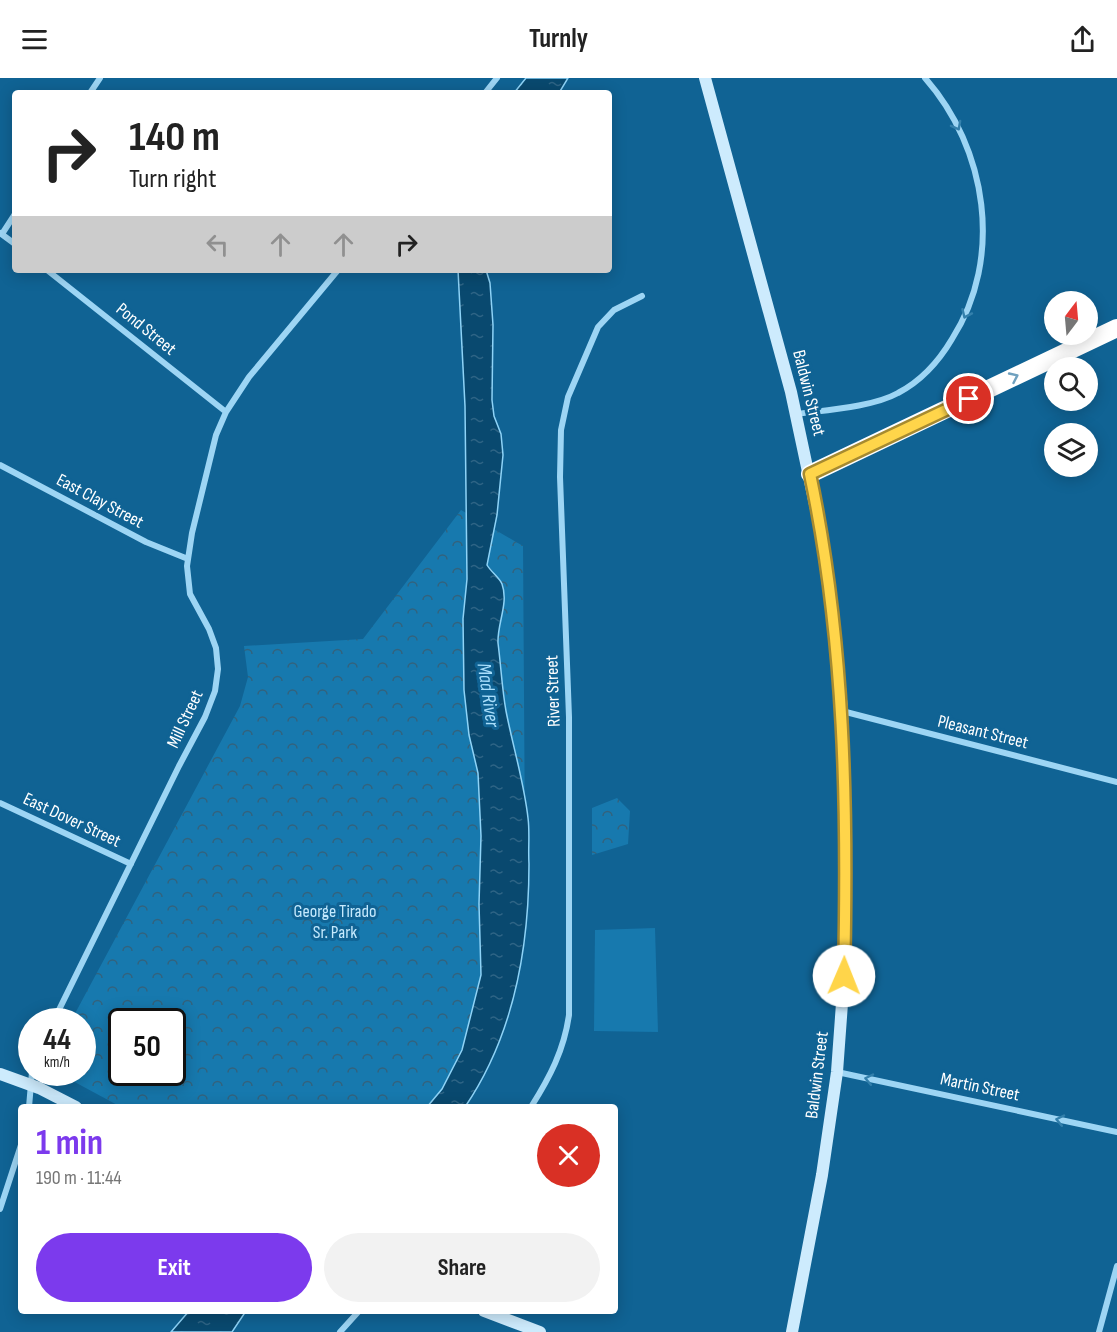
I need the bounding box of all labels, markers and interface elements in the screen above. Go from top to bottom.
icon: menu [18,23,51,56]
text: Turnly [529,23,588,55]
icon: share [1066,23,1099,56]
text: 140 m [129,112,220,163]
icon: right [30,114,108,192]
one-way arrow [950,120,961,130]
text: Turn right [129,163,216,195]
icon: left [201,228,234,261]
icon: ahead [264,228,297,261]
icon: ahead [327,228,360,261]
icon: right [390,228,423,261]
north arrow [1044,291,1098,345]
map controls [1044,291,1098,477]
street label: Pond Street [112,298,181,360]
one-way arrow [961,308,973,319]
street label: Baldwin Street [788,348,830,439]
button: search [1044,357,1098,411]
pin [943,373,994,424]
one-way arrow [1008,373,1019,385]
icon: arrive [952,382,985,415]
button: layers [1044,423,1098,477]
street label: East Clay Street [53,469,148,533]
street label: River Street [541,654,565,727]
water label: Mad River [472,661,505,730]
street label: Mill Street [162,686,208,751]
street label: Pleasant Street [936,711,1031,754]
street label: East Dover Street [20,788,125,852]
park label: George Tirado Sr. Park [293,901,377,943]
position arrow [812,944,876,1008]
speed limit sign: 50 [108,1008,186,1086]
text: 44 [43,1022,71,1058]
street label: Baldwin Street [801,1030,833,1120]
text: km/h [44,1053,70,1072]
street label: Martin Street [938,1068,1022,1106]
one-way arrow [864,1073,874,1086]
one-way arrow [1055,1114,1065,1127]
text: 1 min [36,1122,103,1165]
button: close [537,1124,600,1187]
text: 190 m · 11:44 [36,1166,122,1190]
button: Exit [36,1233,312,1302]
button: Share [324,1233,600,1302]

